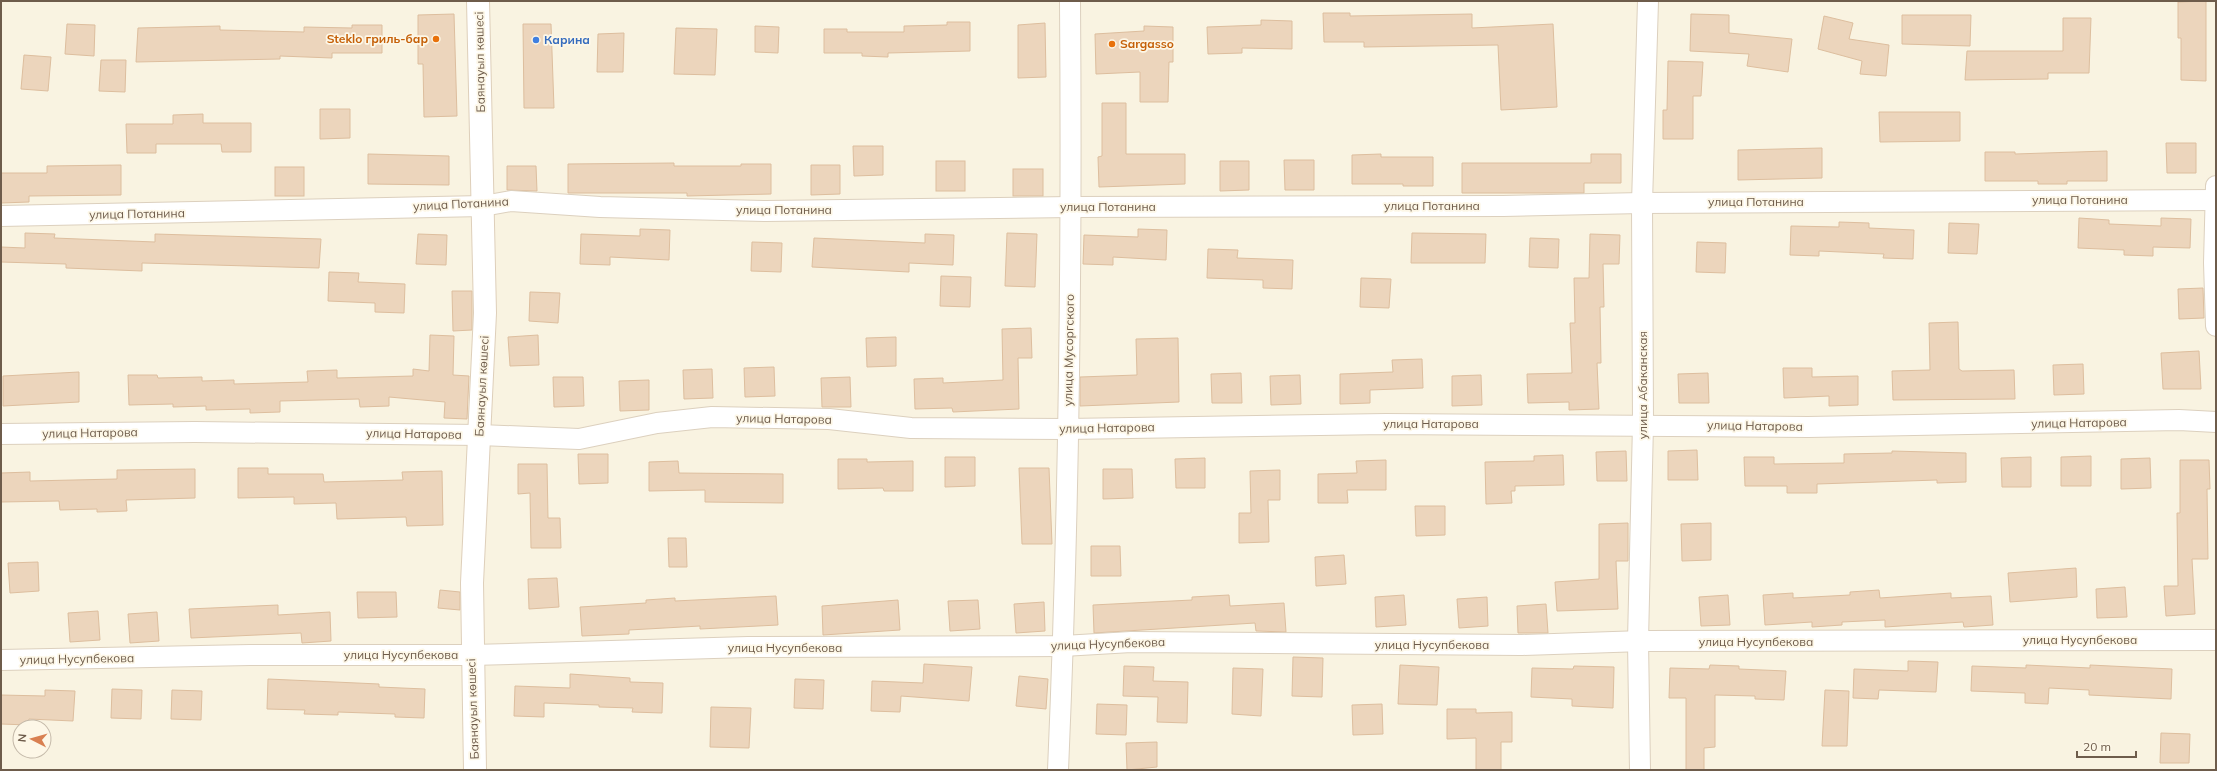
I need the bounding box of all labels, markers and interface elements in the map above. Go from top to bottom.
street label: Баянауыл көшесі [471,11,488,113]
place label: Steklo гриль-бар [327,31,428,46]
place label: Карина [544,32,590,47]
marker: Steklo гриль-бар [431,34,441,44]
marker: Карина [531,35,541,45]
place label: Sargasso [1120,36,1174,51]
marker: Sargasso [1107,39,1117,49]
street label: улица Потанина [2032,192,2128,207]
street label: улица Потанина [413,194,509,213]
street label: улица Потанина [1708,194,1804,209]
street label: улица Потанина [1384,198,1480,213]
street label: улица Потанина [1060,199,1156,214]
street label: улица Потанина [736,202,832,217]
street label: улица Потанина [89,205,185,222]
street label: улица Мусоргского [1060,294,1077,406]
street label: улица Абаканская [1635,331,1650,439]
street label: Баянауыл көшесі [471,335,492,437]
street label: улица Натарова [736,410,832,427]
street label: улица Натарова [2031,414,2127,431]
street label: улица Натарова [1383,416,1479,431]
street label: улица Натарова [1707,417,1803,434]
street label: улица Натарова [1059,419,1155,436]
street label: улица Натарова [42,424,138,441]
street label: улица Натарова [366,425,462,442]
street label: улица Нусупбекова [2023,632,2137,647]
street label: улица Нусупбекова [1051,634,1165,653]
street label: улица Нусупбекова [1699,634,1813,649]
street label: улица Нусупбекова [1375,637,1489,652]
street label: улица Нусупбекова [728,640,842,655]
street label: улица Нусупбекова [344,647,458,662]
street label: улица Нусупбекова [20,650,134,667]
street label: Баянауыл көшесі [463,658,482,760]
north arrow [12,719,52,759]
text: N [15,733,29,743]
scale bar [2077,733,2136,759]
text: 20 m [2083,739,2111,754]

